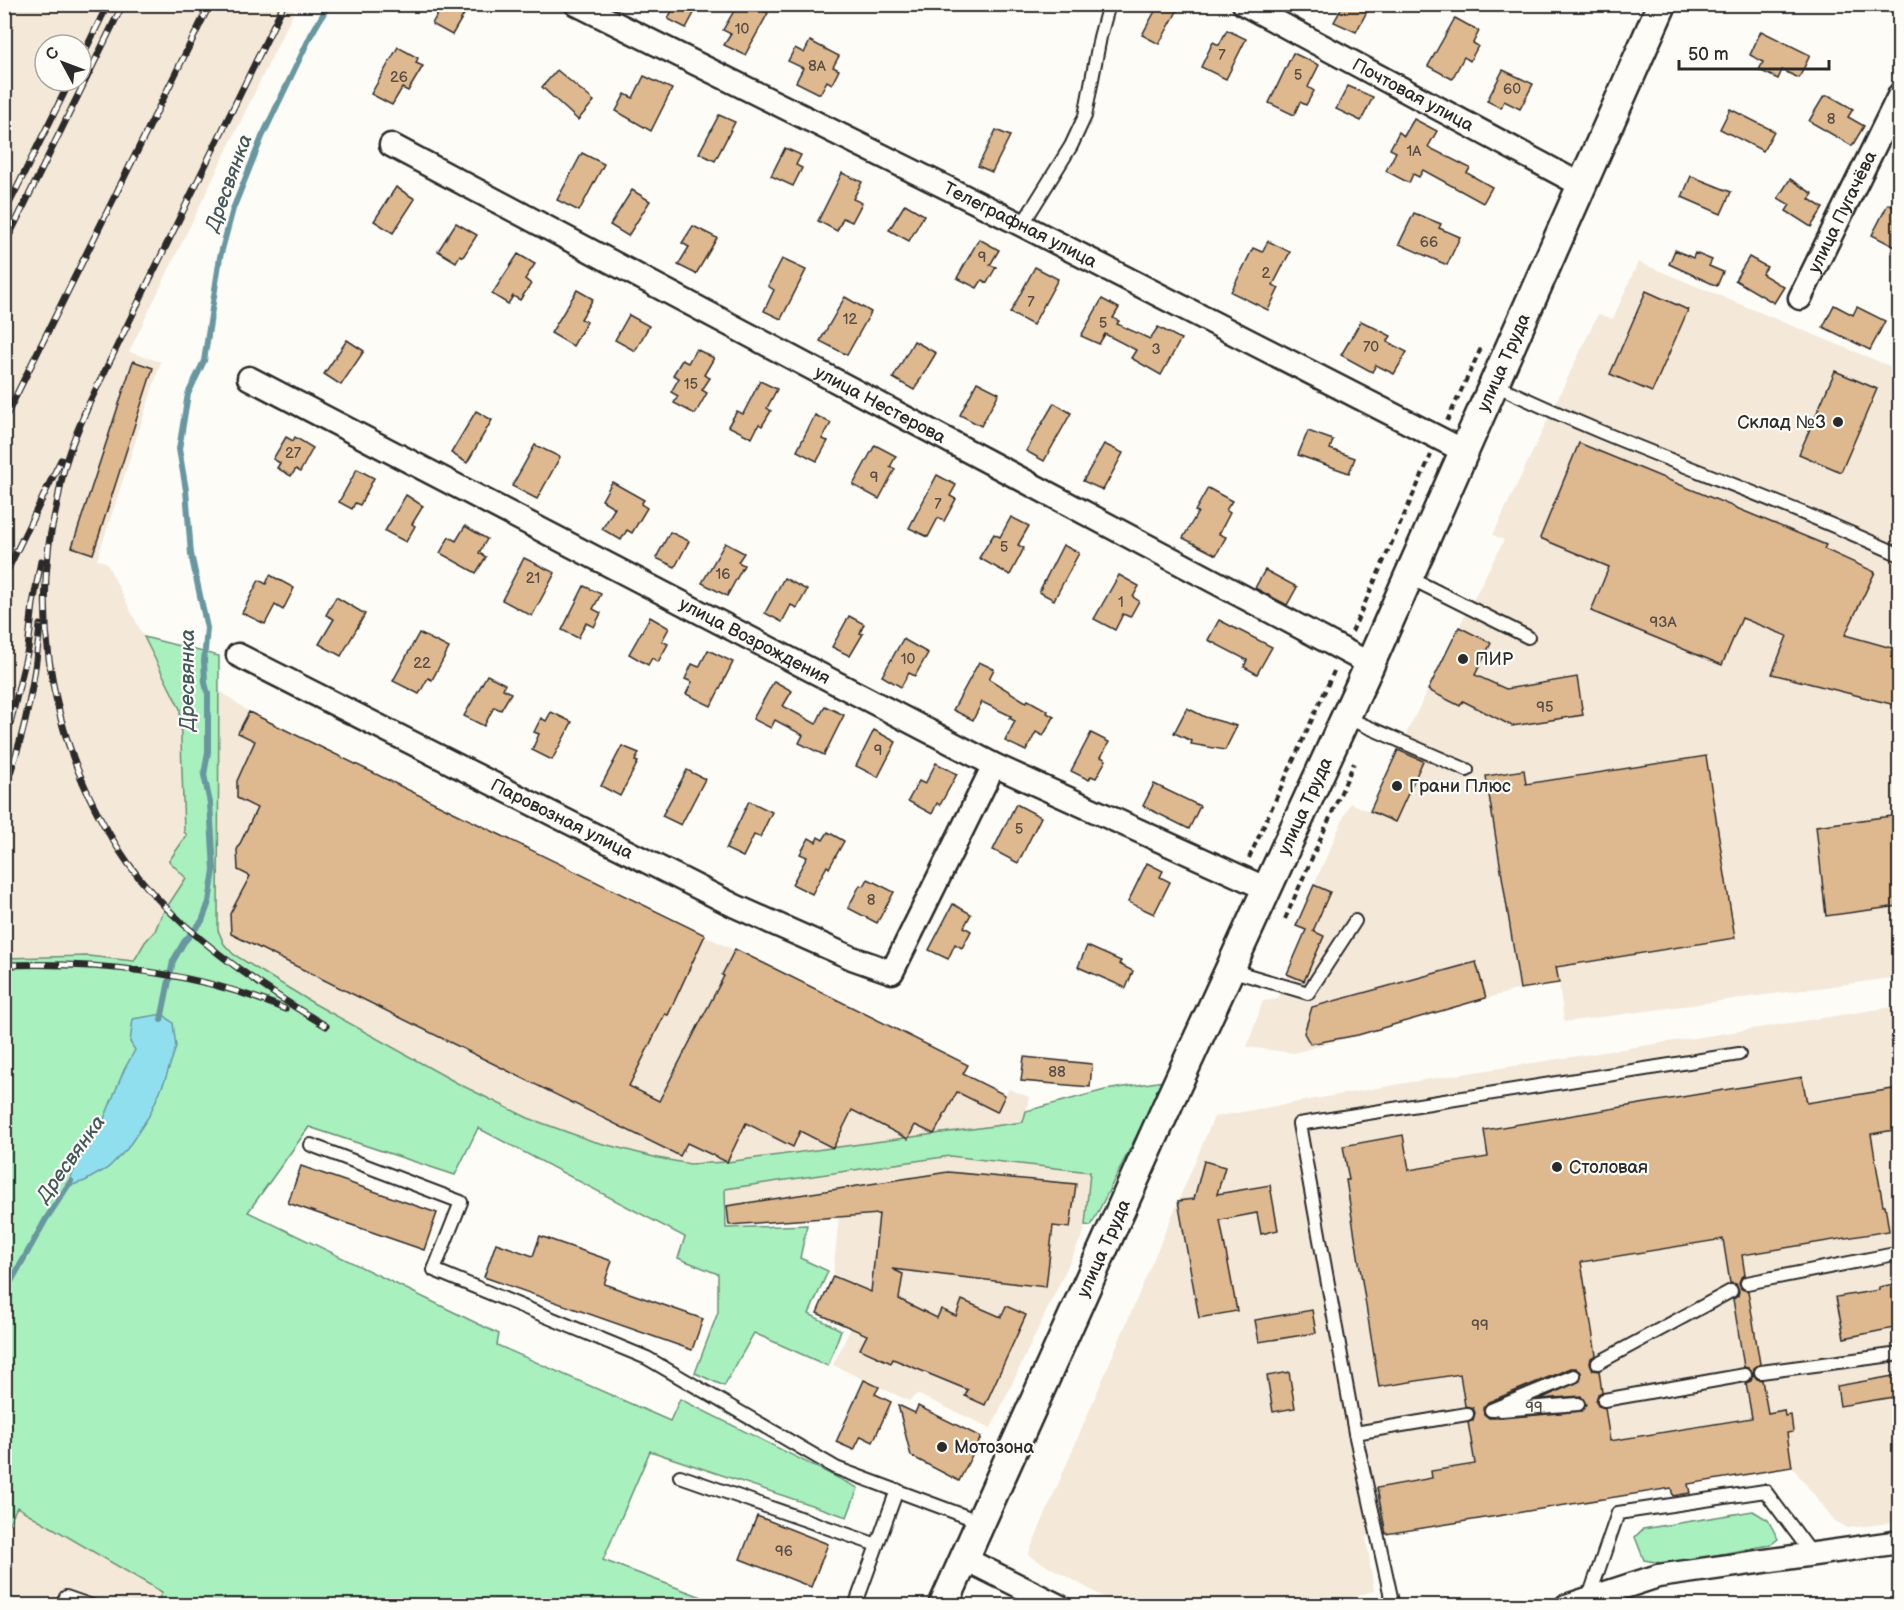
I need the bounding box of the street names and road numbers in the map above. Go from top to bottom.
street label: Почтовая улица [1349,54,1478,136]
street label: улица Пугачёва [1804,147,1881,276]
street label: Телеграфная улица [940,177,1101,272]
street label: улица Труда [1473,310,1534,415]
street label: улица Нестерова [812,361,950,448]
street label: улица Возрождения [676,593,834,689]
street label: улица Труда [1273,753,1336,858]
street label: Паровозная улица [487,774,637,863]
street label: улица Труда [1072,1196,1135,1301]

